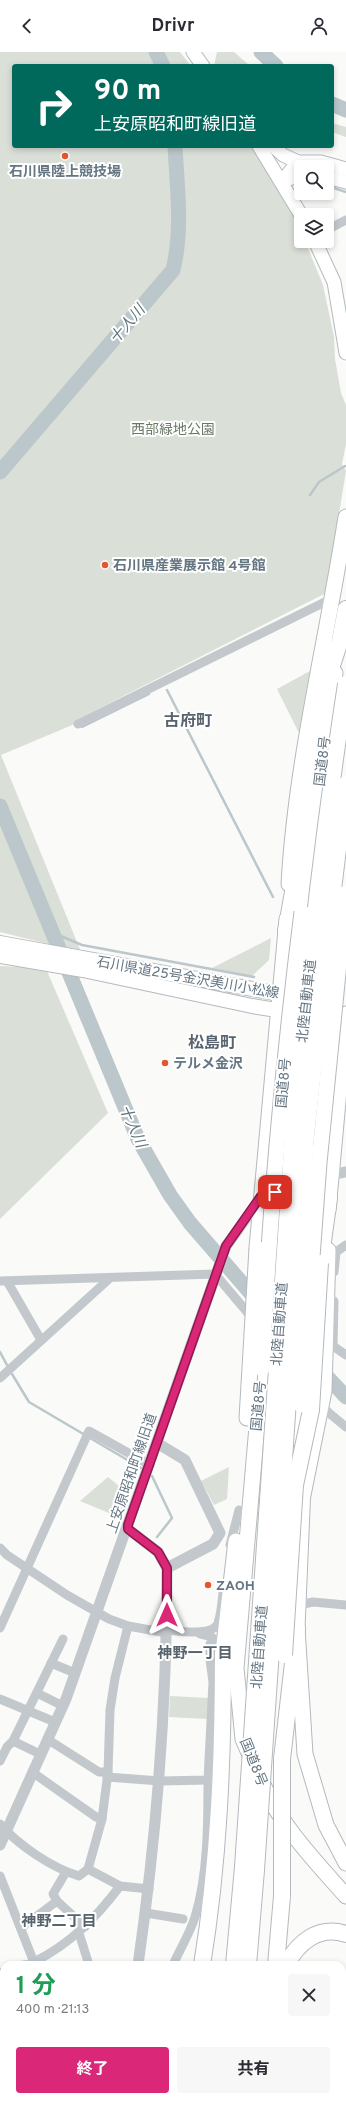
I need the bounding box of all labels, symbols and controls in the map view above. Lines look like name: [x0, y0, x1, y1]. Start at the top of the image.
icon: back: [16, 15, 38, 37]
text: Drivr: [152, 15, 194, 38]
icon: person: [308, 15, 330, 37]
text: 90 m: [94, 74, 161, 110]
icon: right: [28, 80, 80, 132]
text: 上安原昭和町線旧道: [94, 114, 256, 137]
marker: 石川県陸上競技場: [60, 151, 70, 161]
map controls: [294, 160, 334, 248]
button: search: [294, 160, 334, 200]
place label: 石川県陸上競技場: [9, 164, 121, 181]
button: layers: [294, 208, 334, 248]
water label: 十人川: [106, 300, 151, 348]
park label: 西部緑地公園: [131, 422, 215, 439]
place label: 石川県産業展示館 4号館: [113, 558, 266, 575]
marker: 石川県産業展示館 4号館: [100, 560, 110, 570]
district label: 古府町: [164, 712, 212, 732]
street label: 国道8号: [312, 735, 335, 787]
street label: 石川県道25号金沢美川小松線: [95, 954, 280, 1003]
street label: 北陸自動車道: [294, 958, 320, 1044]
district label: 松島町: [188, 1034, 236, 1054]
place label: テルメ金沢: [173, 1056, 243, 1073]
street label: 国道8号: [274, 1057, 295, 1109]
marker: テルメ金沢: [160, 1058, 170, 1068]
water label: 十人川: [114, 1102, 150, 1153]
pin: [258, 1175, 292, 1209]
icon: arrive: [264, 1181, 286, 1203]
street label: 北陸自動車道: [268, 1282, 292, 1367]
street label: 国道8号: [249, 1380, 270, 1432]
street label: 上安原昭和町線旧道: [104, 1411, 161, 1536]
place label: ZAOH: [216, 1578, 255, 1595]
marker: ZAOH: [203, 1580, 213, 1590]
position arrow: [146, 1594, 188, 1636]
street label: 北陸自動車道: [248, 1605, 272, 1690]
district label: 神野一丁目: [156, 1644, 233, 1664]
street label: 国道8号: [235, 1736, 270, 1789]
district label: 神野二丁目: [20, 1912, 97, 1932]
text: 1 分: [16, 1972, 56, 2002]
button: close: [288, 1974, 330, 2016]
text: 400 m · 21:13: [16, 2002, 89, 2018]
button: 終了: [16, 2047, 169, 2093]
button: 共有: [177, 2047, 330, 2093]

